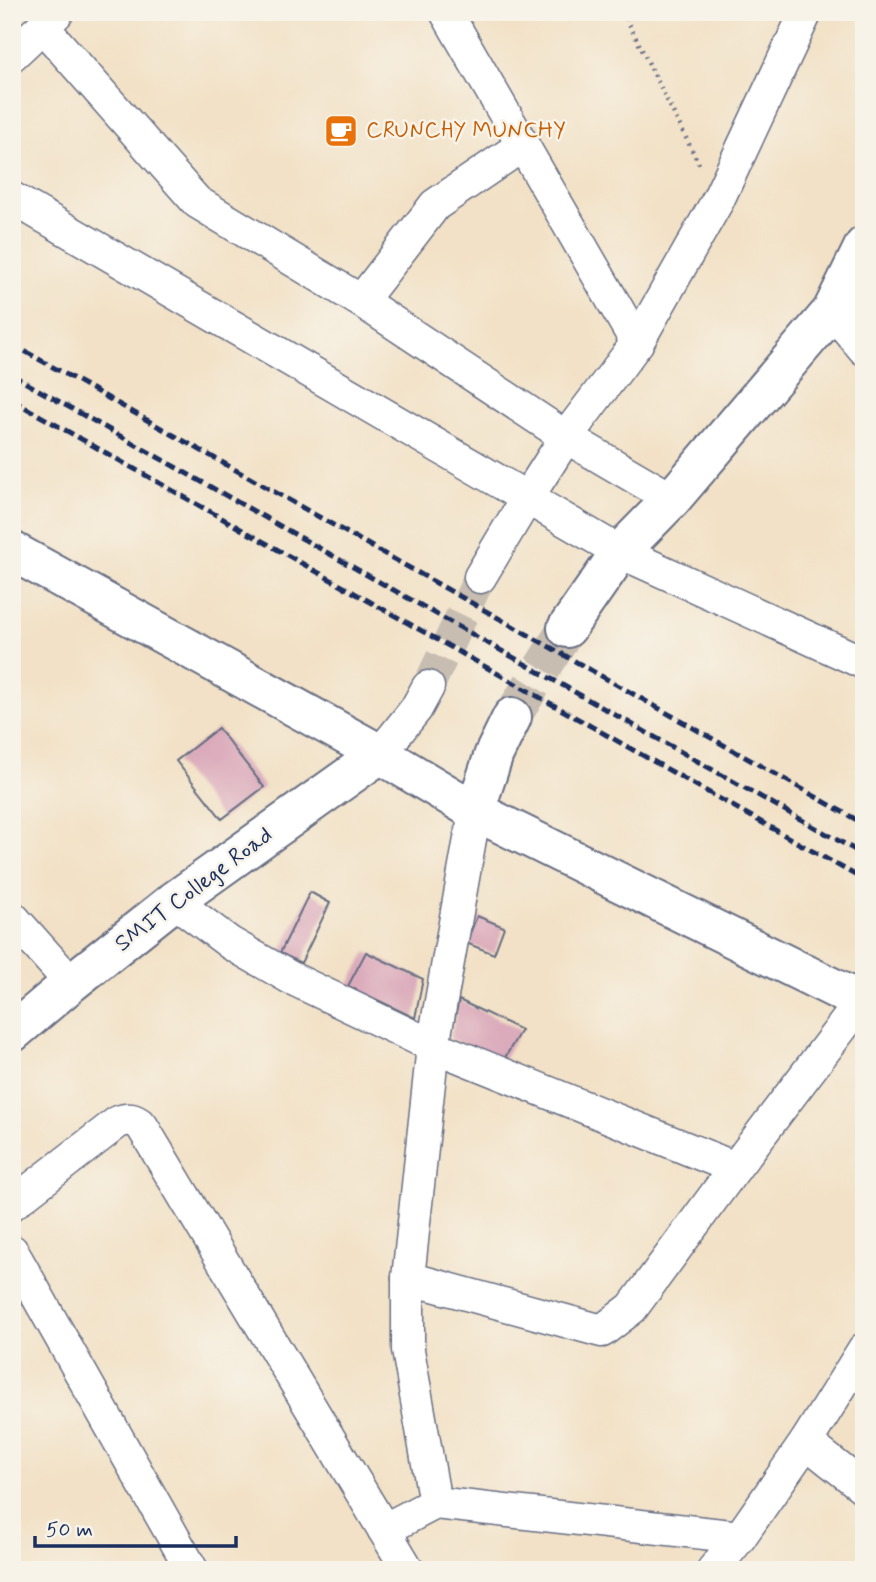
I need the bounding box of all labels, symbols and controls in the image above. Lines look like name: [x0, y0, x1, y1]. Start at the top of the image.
cafe icon: CRUNCHY MUNCHY: [322, 112, 360, 150]
place label: CRUNCHY MUNCHY: [366, 116, 566, 146]
street label: SMIT College Road: [109, 821, 279, 959]
scale bar: [35, 1505, 236, 1549]
text: 50 m: [46, 1516, 93, 1544]

